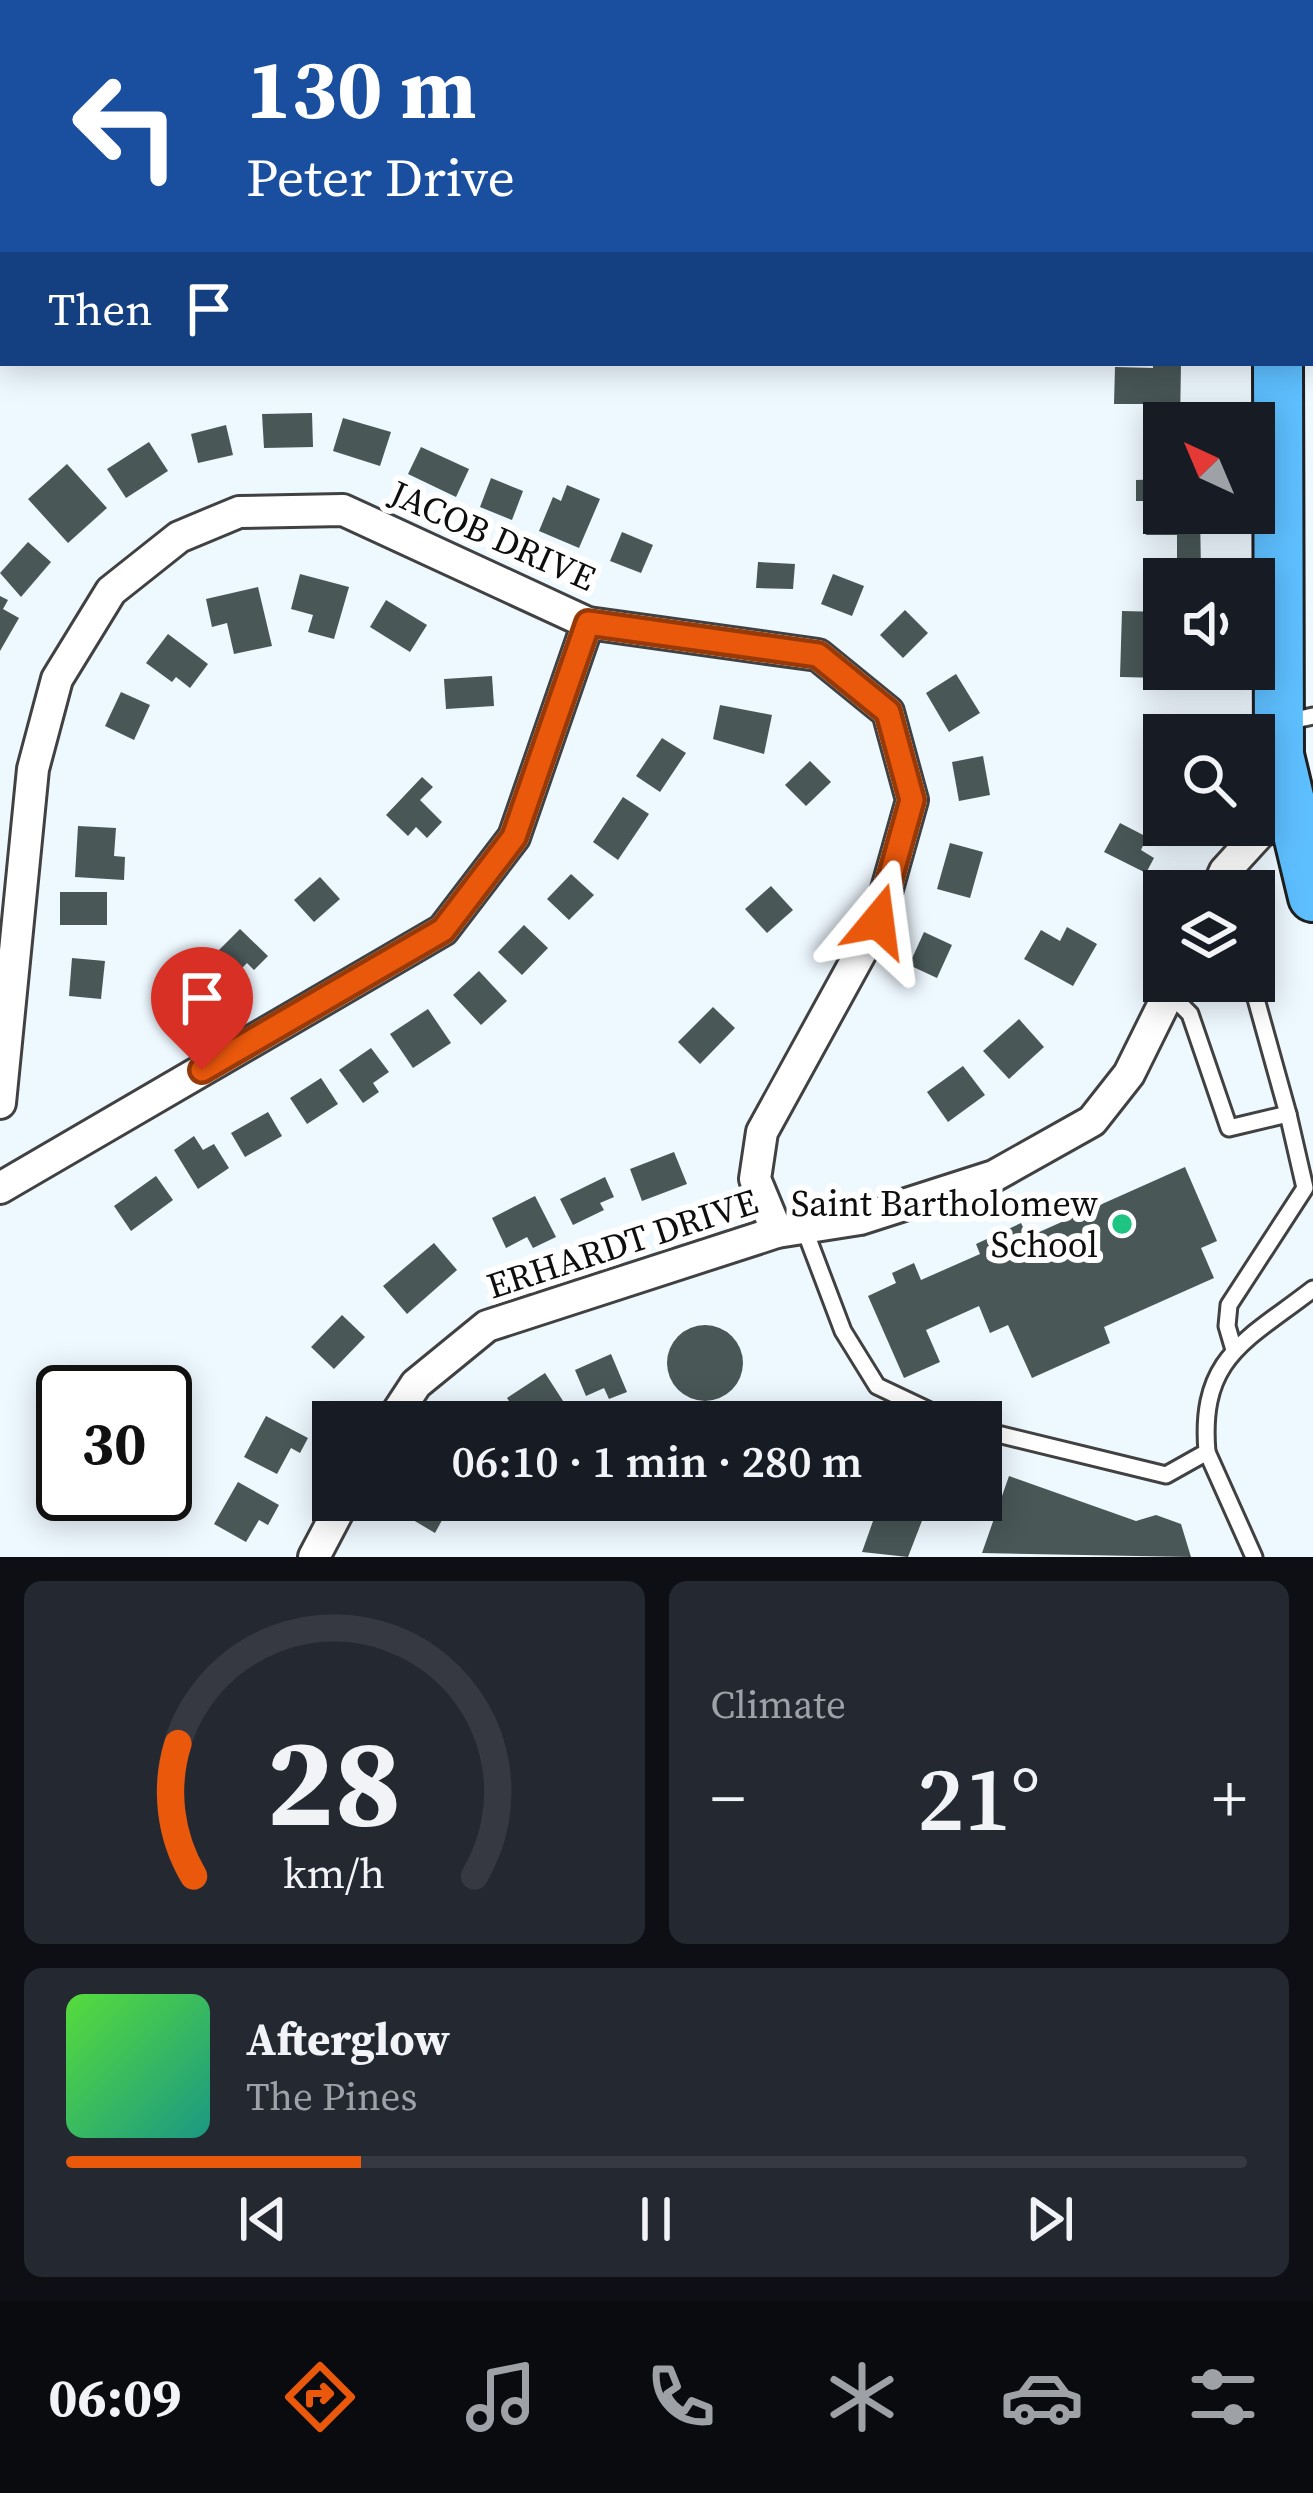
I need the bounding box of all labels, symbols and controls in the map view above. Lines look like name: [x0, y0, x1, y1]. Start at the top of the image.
text: 130 m: [246, 31, 477, 146]
icon: left: [48, 48, 204, 204]
text: Peter Drive: [246, 140, 515, 214]
icon: arrive: [176, 276, 242, 342]
text: Then: [48, 278, 152, 340]
north arrow: [1143, 402, 1275, 534]
map controls: [1143, 402, 1275, 1002]
street label: JACOB DRIVE: [381, 468, 603, 603]
button: sound: [1143, 558, 1275, 690]
button: search: [1143, 714, 1275, 846]
position arrow: [815, 858, 941, 984]
button: layers: [1143, 870, 1275, 1002]
pin: [151, 947, 253, 1070]
icon: arrive: [169, 965, 235, 1031]
street label: ERHARDT DRIVE: [480, 1177, 764, 1310]
place label: Saint Bartholomew School: [791, 1179, 1098, 1269]
marker: Saint Bartholomew School: [1109, 1211, 1135, 1237]
speed limit sign: 30: [36, 1365, 192, 1521]
text: 06:10 · 1 min · 280 m: [452, 1430, 862, 1492]
text: Climate: [711, 1678, 846, 1731]
text: 28: [267, 1696, 402, 1867]
text: 21°: [917, 1737, 1040, 1860]
text: −: [711, 1753, 745, 1843]
text: +: [1212, 1753, 1247, 1843]
text: km/h: [283, 1843, 385, 1901]
text: Afterglow: [246, 2008, 450, 2070]
text: The Pines: [246, 2070, 417, 2123]
icon: previous: [230, 2186, 296, 2252]
icon: pause: [623, 2186, 689, 2252]
icon: next: [1017, 2186, 1083, 2252]
icon: directions: [278, 2355, 362, 2439]
icon: music: [459, 2355, 543, 2439]
icon: phone: [639, 2355, 723, 2439]
icon: climate: [820, 2355, 904, 2439]
icon: car: [1000, 2355, 1084, 2439]
icon: filters: [1181, 2355, 1265, 2439]
text: 06:09: [48, 2360, 182, 2434]

